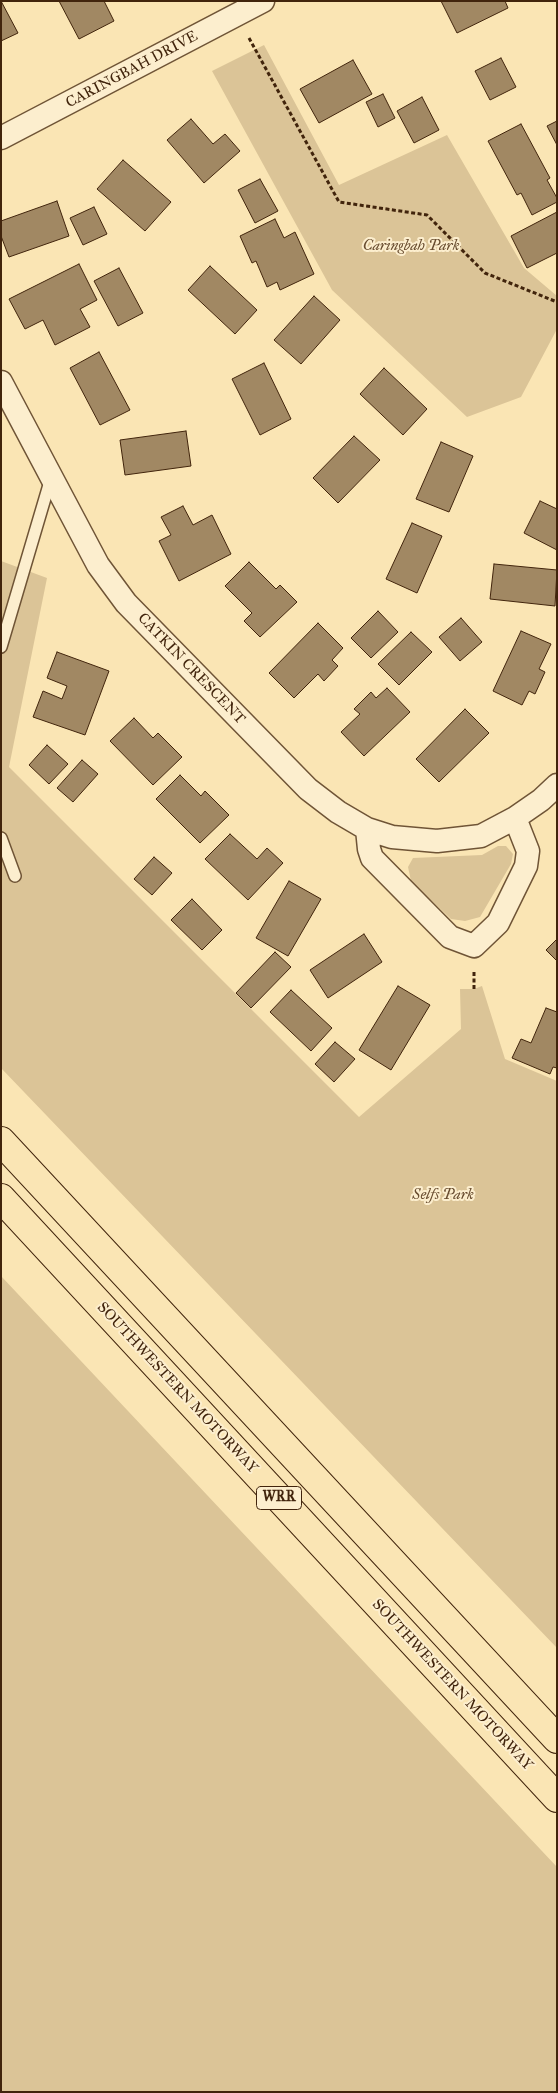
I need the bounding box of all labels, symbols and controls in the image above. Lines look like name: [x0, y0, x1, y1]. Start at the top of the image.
street label: CARINGBAH DRIVE: [63, 28, 201, 112]
park label: Caringbah Park: [363, 237, 459, 255]
street label: CATKIN CRESCENT: [133, 610, 249, 728]
park label: Selfs Park: [412, 1186, 474, 1204]
street label: SOUTHWESTERN MOTORWAY: [93, 1299, 261, 1477]
road number: WRR: [256, 1486, 302, 1510]
street label: SOUTHWESTERN MOTORWAY: [368, 1596, 536, 1774]

